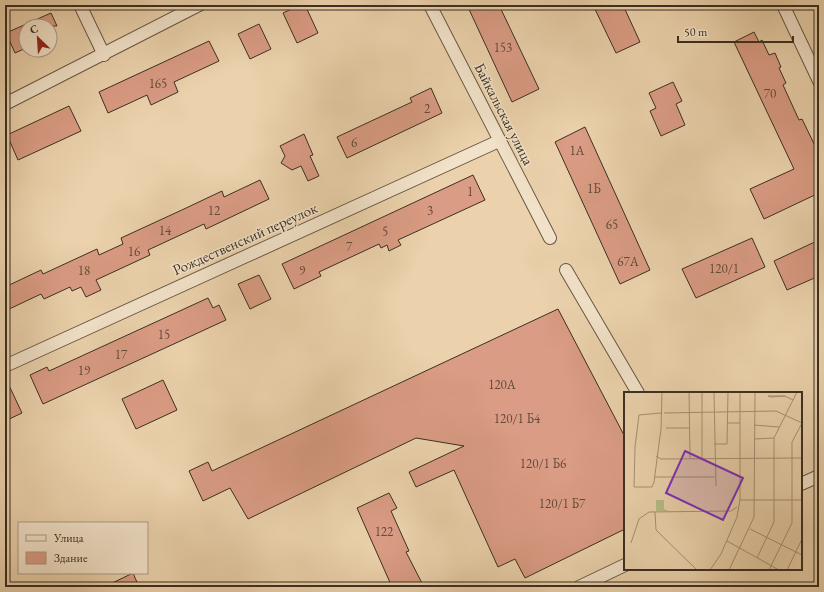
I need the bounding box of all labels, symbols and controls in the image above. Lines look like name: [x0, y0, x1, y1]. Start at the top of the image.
north arrow: [18, 18, 58, 58]
scale bar: [678, 18, 793, 44]
text: С: [27, 21, 40, 37]
text: 50 m: [684, 24, 708, 40]
house number: 153: [494, 39, 512, 56]
street label: Байкальская улица: [470, 59, 538, 168]
house number: 165: [149, 75, 167, 92]
house number: 70: [764, 85, 776, 102]
house number: 2: [424, 100, 431, 117]
house number: 6: [351, 134, 357, 151]
house number: 1А: [569, 142, 586, 159]
house number: 1Б: [587, 180, 601, 197]
house number: 1: [467, 183, 473, 200]
street label: Рождественский переулок: [169, 198, 320, 279]
house number: 12: [208, 202, 221, 219]
house number: 3: [427, 202, 433, 219]
house number: 65: [606, 216, 618, 233]
house number: 14: [159, 222, 172, 239]
house number: 5: [382, 223, 388, 240]
house number: 7: [346, 238, 353, 255]
house number: 16: [128, 243, 140, 260]
house number: 67А: [617, 253, 640, 270]
house number: 120/1: [709, 260, 739, 277]
house number: 18: [78, 262, 90, 279]
house number: 9: [299, 262, 306, 279]
house number: 15: [158, 326, 170, 343]
house number: 17: [115, 346, 128, 363]
house number: 19: [78, 362, 91, 379]
house number: 120А: [488, 376, 517, 393]
inset map: [624, 392, 802, 570]
house number: 120/1 Б4: [494, 410, 541, 427]
house number: 120/1 Б6: [520, 455, 566, 472]
house number: 120/1 Б7: [539, 495, 586, 512]
legend: [18, 522, 148, 574]
house number: 122: [375, 523, 394, 540]
text: Улица: [53, 530, 84, 546]
text: Здание: [54, 550, 88, 566]

